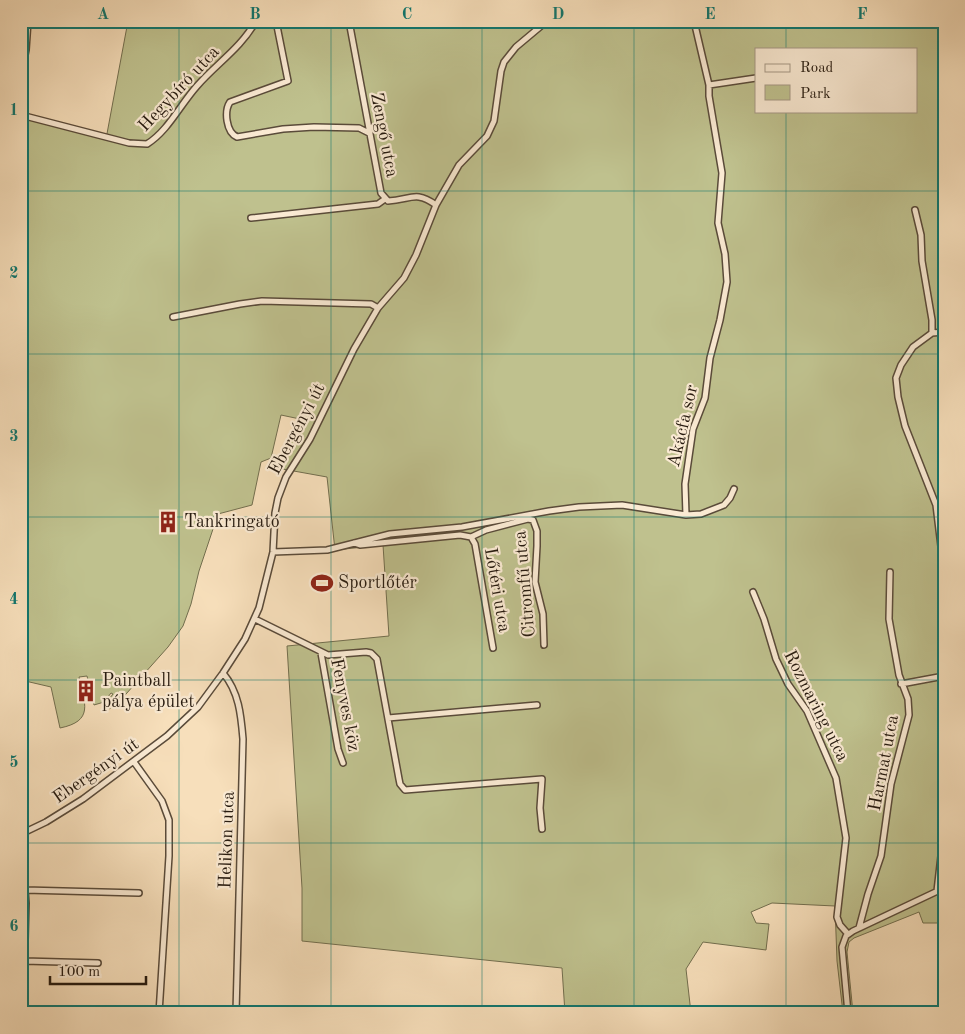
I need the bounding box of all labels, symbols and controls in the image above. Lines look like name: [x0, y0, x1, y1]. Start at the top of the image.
text: A: [97, 7, 109, 23]
text: B: [249, 7, 261, 23]
text: C: [402, 7, 412, 23]
text: D: [552, 7, 564, 23]
text: E: [704, 7, 716, 23]
text: F: [857, 7, 868, 23]
street label: Hegybíró utca: [135, 43, 223, 135]
legend: [755, 48, 918, 112]
text: Road: [800, 61, 834, 76]
text: Park: [800, 87, 831, 102]
street label: Zengő utca: [367, 91, 401, 179]
text: 1: [9, 103, 19, 119]
text: 2: [9, 266, 19, 282]
street label: Ebergényi út: [265, 380, 329, 478]
street label: Akácfa sor: [665, 383, 701, 469]
text: 3: [9, 429, 19, 445]
building icon: Tankringató: [155, 509, 181, 535]
place label: Tankringató: [184, 513, 280, 531]
street label: Citromfű utca: [511, 530, 539, 638]
street label: Lőtéri utca: [481, 546, 513, 634]
sports icon: Sportlőtér: [309, 570, 335, 596]
place label: Sportlőtér: [338, 574, 417, 592]
text: 4: [9, 592, 19, 608]
street label: Rozmaring utca: [780, 647, 852, 765]
street label: Fenyves köz: [327, 657, 363, 753]
place label: Paintball pálya épület: [102, 672, 195, 711]
building icon: Paintball pálya épület: [73, 678, 99, 704]
street label: Harmat utca: [866, 713, 902, 813]
street label: Ebergényi út: [50, 735, 142, 807]
text: 5: [9, 755, 19, 771]
street label: Helikon utca: [216, 791, 238, 889]
text: 6: [9, 919, 19, 935]
scale bar: [50, 954, 146, 986]
text: 100 m: [58, 965, 100, 980]

